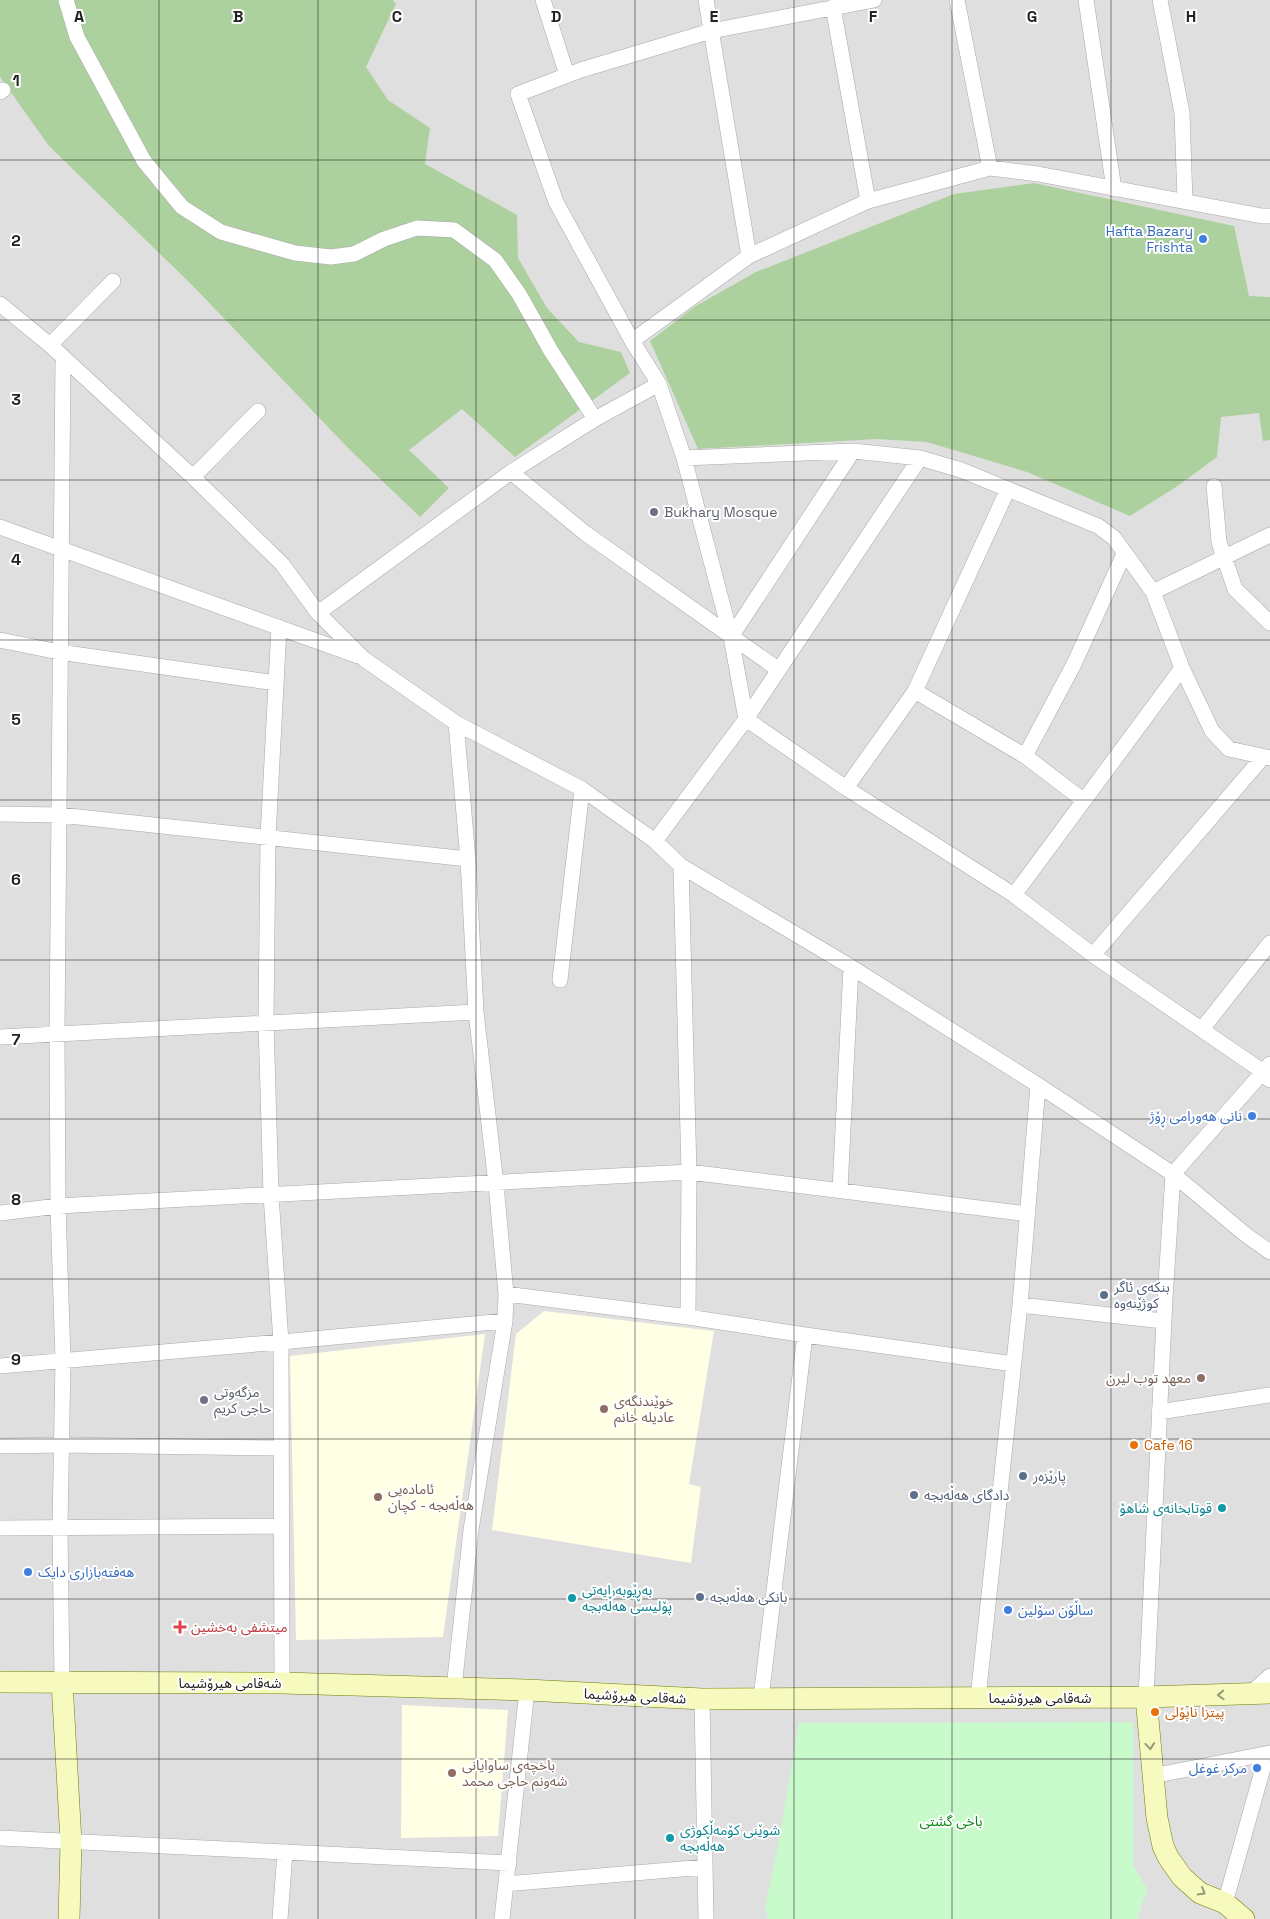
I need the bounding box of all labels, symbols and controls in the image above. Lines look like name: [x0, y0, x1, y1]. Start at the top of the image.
text: A: [74, 6, 84, 27]
text: B: [233, 6, 243, 27]
text: C: [392, 6, 402, 27]
text: D: [551, 6, 561, 27]
text: E: [710, 6, 719, 27]
text: F: [869, 6, 878, 27]
text: G: [1027, 6, 1037, 27]
text: H: [1186, 6, 1196, 27]
text: 1: [12, 70, 20, 91]
place label: Hafta Bazary Frishta: [1106, 222, 1193, 256]
text: 2: [11, 230, 21, 251]
marker: Hafta Bazary Frishta: [1197, 233, 1209, 245]
text: 3: [11, 389, 21, 410]
place label: Bukhary Mosque: [664, 503, 777, 521]
marker: Bukhary Mosque: [648, 506, 660, 518]
text: 4: [11, 549, 21, 570]
text: 5: [11, 709, 21, 730]
text: 6: [11, 869, 21, 890]
text: 7: [12, 1029, 21, 1050]
place label: نانی هەورامی ڕۆژ: [1148, 1107, 1242, 1128]
marker: نانی هەورامی ڕۆژ: [1246, 1110, 1258, 1122]
text: 8: [11, 1189, 21, 1210]
place label: بنکەی ئاگر کوژێنەوە: [1113, 1278, 1170, 1312]
marker: بنکەی ئاگر کوژێنەوە: [1098, 1289, 1110, 1301]
text: 9: [11, 1349, 21, 1370]
place label: معهد توب ليرن: [1106, 1369, 1191, 1387]
marker: معهد توب ليرن: [1195, 1372, 1207, 1384]
place label: مزگە‌وتی حاجی كریم: [214, 1383, 271, 1419]
place label: خوێندنگەی عادیلە خانم: [614, 1392, 675, 1428]
marker: مزگە‌وتی حاجی كریم: [198, 1394, 210, 1406]
marker: خوێندنگەی عادیلە خانم: [598, 1403, 610, 1415]
place label: Cafe 16: [1144, 1436, 1193, 1454]
marker: Cafe 16: [1128, 1439, 1140, 1451]
place label: پارێزەر: [1032, 1467, 1066, 1486]
marker: پارێزەر: [1017, 1470, 1029, 1482]
place label: ئامادەیی هەڵەبجە - کچان: [388, 1480, 474, 1515]
place label: دادگای هەڵەبجە: [924, 1485, 1010, 1504]
marker: دادگای هەڵەبجە: [908, 1489, 920, 1501]
marker: ئامادەیی هەڵەبجە - کچان: [372, 1491, 384, 1503]
place label: قوتابخانەی شاهۆ: [1120, 1499, 1212, 1517]
marker: قوتابخانەی شاهۆ: [1216, 1502, 1228, 1514]
place label: هەفتەبازاری دایک: [38, 1563, 134, 1581]
marker: هەفتەبازاری دایک: [22, 1566, 34, 1578]
place label: بەڕێوبەرایەتی پۆلیسی هەڵەبجە: [582, 1581, 672, 1616]
place label: بانکی هەڵەبجە: [710, 1587, 788, 1606]
marker: بانکی هەڵەبجە: [694, 1591, 706, 1603]
marker: بەڕێوبەرایەتی پۆلیسی هەڵەبجە: [566, 1592, 578, 1604]
place label: ساڵۆن سۆلین: [1018, 1600, 1093, 1619]
marker: ساڵۆن سۆلین: [1002, 1604, 1014, 1616]
place label: میتشفی بەخشین: [191, 1618, 288, 1636]
marker: میتشفی بەخشین: [173, 1620, 187, 1634]
street label: شەقامی هیرۆشیما: [179, 1674, 281, 1692]
street label: شەقامی هیرۆشیما: [583, 1684, 687, 1708]
street label: شەقامی هیرۆشیما: [989, 1689, 1091, 1707]
one-way arrow: [1217, 1690, 1225, 1700]
place label: پیتزا ناپۆلی: [1165, 1703, 1224, 1722]
marker: پیتزا ناپۆلی: [1149, 1706, 1161, 1718]
one-way arrow: [1144, 1742, 1155, 1750]
place label: باخچە‌ی ساوایانی شە‌ونم حاجی محمد: [462, 1756, 568, 1792]
place label: مركز غوغل: [1189, 1759, 1247, 1777]
marker: مركز غوغل: [1251, 1762, 1263, 1774]
marker: باخچە‌ی ساوایانی شە‌ونم حاجی محمد: [446, 1767, 458, 1779]
park label: باخی گشتی: [919, 1812, 983, 1830]
place label: شوێنی کۆمەڵکوژی هەڵەبجە: [680, 1820, 780, 1855]
marker: شوێنی کۆمەڵکوژی هەڵەبجە: [664, 1832, 676, 1844]
one-way arrow: [1196, 1886, 1205, 1896]

